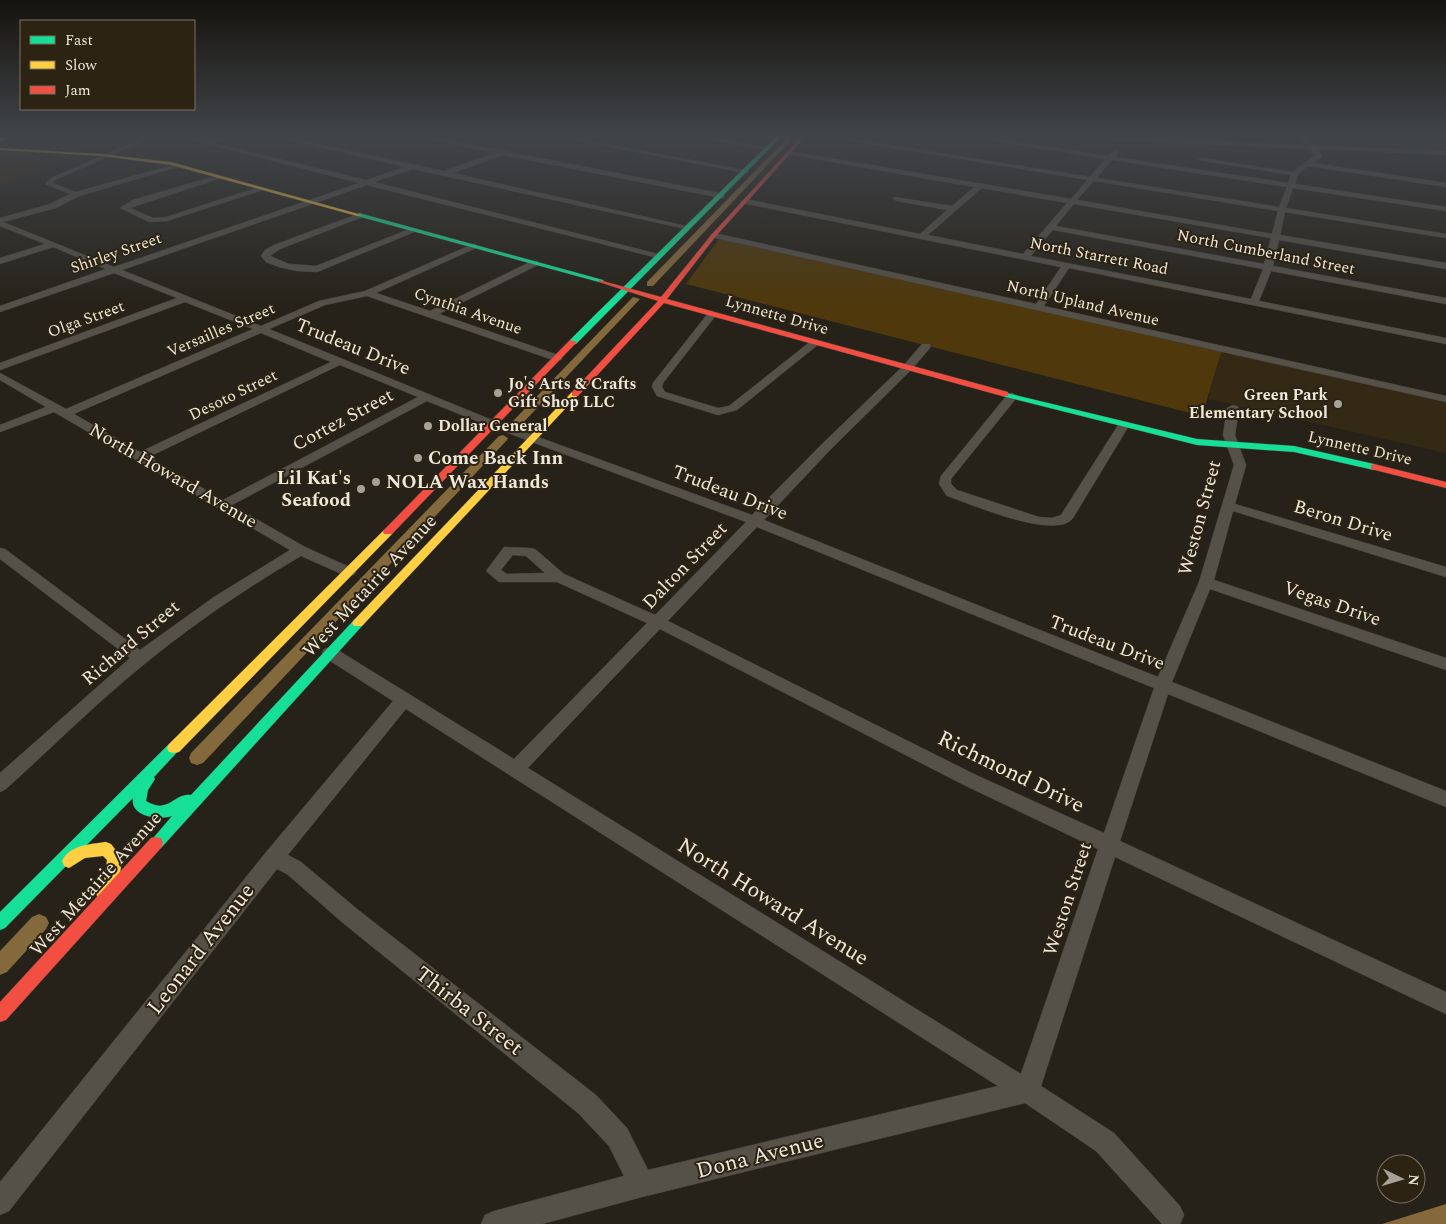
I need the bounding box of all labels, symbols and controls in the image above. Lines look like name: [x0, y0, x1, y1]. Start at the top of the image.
legend: [20, 20, 195, 110]
text: Fast: [65, 29, 93, 52]
text: Slow: [65, 54, 97, 77]
text: Jam: [65, 79, 91, 102]
street label: North Cumberland Street: [1175, 223, 1357, 281]
street label: Shirley Street: [67, 226, 165, 280]
street label: North Starrett Road: [1028, 231, 1170, 281]
street label: North Upland Avenue: [1004, 274, 1162, 332]
street label: Cynthia Avenue: [411, 281, 525, 341]
street label: Lynnette Drive: [723, 289, 831, 341]
street label: Olga Street: [44, 294, 128, 344]
street label: Versailles Street: [163, 296, 279, 364]
street label: Trudeau Drive: [291, 311, 415, 383]
street label: Desoto Street: [185, 363, 282, 427]
place label: Jo's Arts & Crafts Gift Shop LLC: [508, 372, 637, 414]
street label: Cortez Street: [287, 381, 399, 459]
place label: Green Park Elementary School: [1189, 383, 1328, 425]
marker: Jo's Arts & Crafts Gift Shop LLC: [492, 387, 504, 399]
marker: Green Park Elementary School: [1332, 398, 1344, 410]
place label: Dollar General: [438, 414, 548, 438]
street label: North Howard Avenue: [83, 416, 263, 536]
marker: Dollar General: [422, 420, 434, 432]
street label: Lynnette Drive: [1306, 424, 1414, 472]
place label: Come Back Inn: [428, 444, 564, 473]
marker: Come Back Inn: [412, 452, 424, 464]
street label: Weston Street: [1171, 457, 1229, 579]
street label: Trudeau Drive: [668, 458, 792, 528]
place label: Lil Kat's Seafood: [277, 464, 351, 515]
place label: NOLA Wax Hands: [386, 468, 549, 497]
marker: NOLA Wax Hands: [370, 476, 382, 488]
marker: Lil Kat's Seafood: [355, 483, 367, 495]
street label: Beron Drive: [1290, 492, 1396, 550]
street label: West Metairie Avenue: [296, 508, 444, 664]
street label: Dalton Street: [636, 515, 735, 616]
street label: Vegas Drive: [1279, 574, 1385, 634]
street label: Richard Street: [75, 593, 187, 693]
street label: Trudeau Drive: [1045, 608, 1169, 678]
street label: Richmond Drive: [932, 722, 1090, 822]
street label: West Metairie Avenue: [23, 805, 169, 963]
street label: North Howard Avenue: [671, 830, 875, 974]
street label: Weston Street: [1036, 838, 1100, 960]
street label: Leonard Avenue: [139, 876, 263, 1022]
street label: Thirba Street: [408, 958, 530, 1064]
street label: Dona Avenue: [693, 1124, 827, 1188]
north arrow: [1376, 1154, 1426, 1204]
text: N: [1402, 1173, 1424, 1187]

